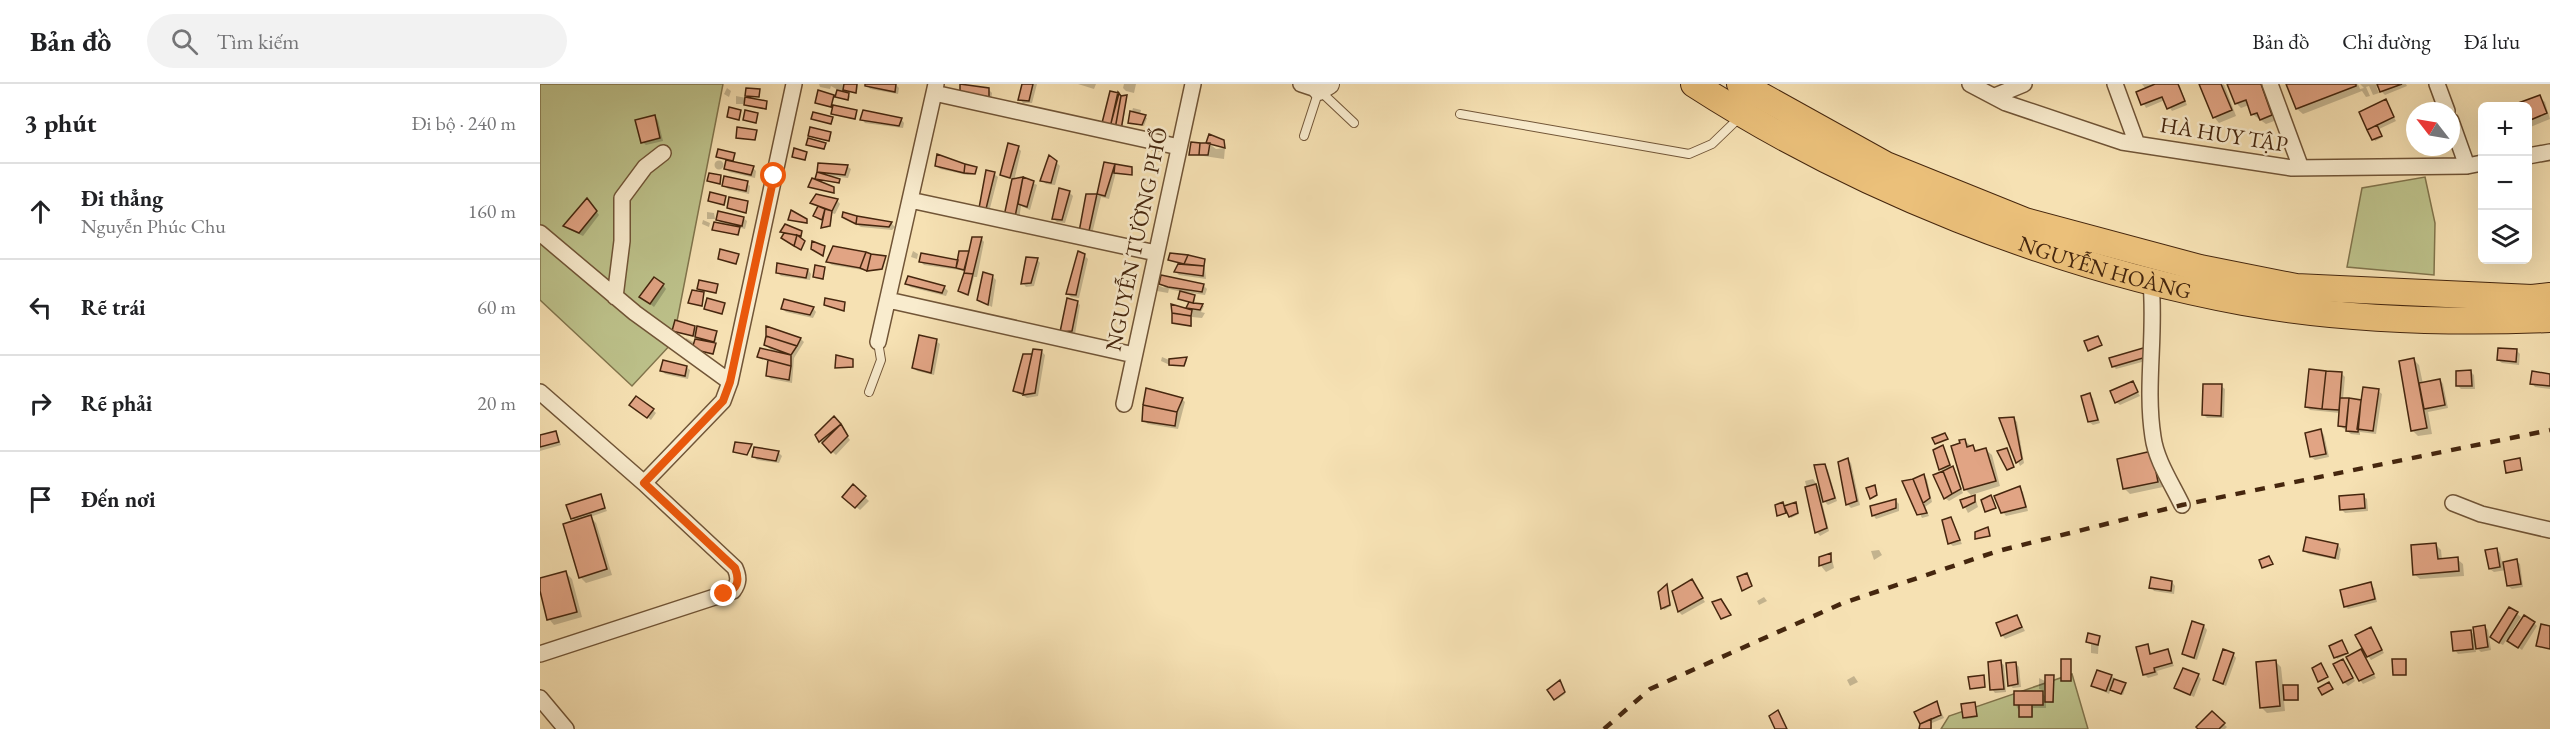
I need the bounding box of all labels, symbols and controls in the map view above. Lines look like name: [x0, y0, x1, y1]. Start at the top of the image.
search box: [147, 14, 567, 68]
text: Bản đồ: [30, 23, 111, 59]
icon: search: [168, 25, 201, 58]
text: Tìm kiếm: [216, 27, 299, 56]
text: Bản đồ: [2252, 28, 2309, 55]
text: Chỉ đường: [2342, 28, 2431, 55]
text: Đã lưu: [2464, 28, 2520, 55]
north arrow: [2406, 102, 2460, 156]
map controls: [2478, 102, 2532, 264]
button: +: [2478, 102, 2532, 156]
text: 3 phút: [24, 106, 96, 140]
text: Đi bộ · 240 m: [411, 110, 516, 136]
street label: HÀ HUY TẬP: [2158, 110, 2290, 159]
street label: NGUYỄN TƯỜNG PHỔ: [1099, 124, 1174, 354]
button: −: [2478, 156, 2532, 210]
route start: [760, 162, 786, 188]
text: Đi thẳng: [81, 184, 163, 213]
icon: ahead: [24, 195, 57, 228]
text: 160 m: [468, 198, 516, 224]
button: layers: [2478, 210, 2532, 264]
text: Nguyễn Phúc Chu: [81, 213, 226, 239]
street label: NGUYỄN HOÀNG: [2015, 229, 2194, 306]
icon: left: [24, 291, 57, 324]
text: Rẽ trái: [81, 293, 146, 322]
text: 60 m: [477, 294, 516, 320]
icon: right: [24, 387, 57, 420]
text: Rẽ phải: [81, 389, 152, 418]
text: 20 m: [477, 390, 516, 416]
icon: arrive: [24, 483, 57, 516]
text: Đến nơi: [81, 485, 156, 514]
route end: [710, 580, 736, 606]

